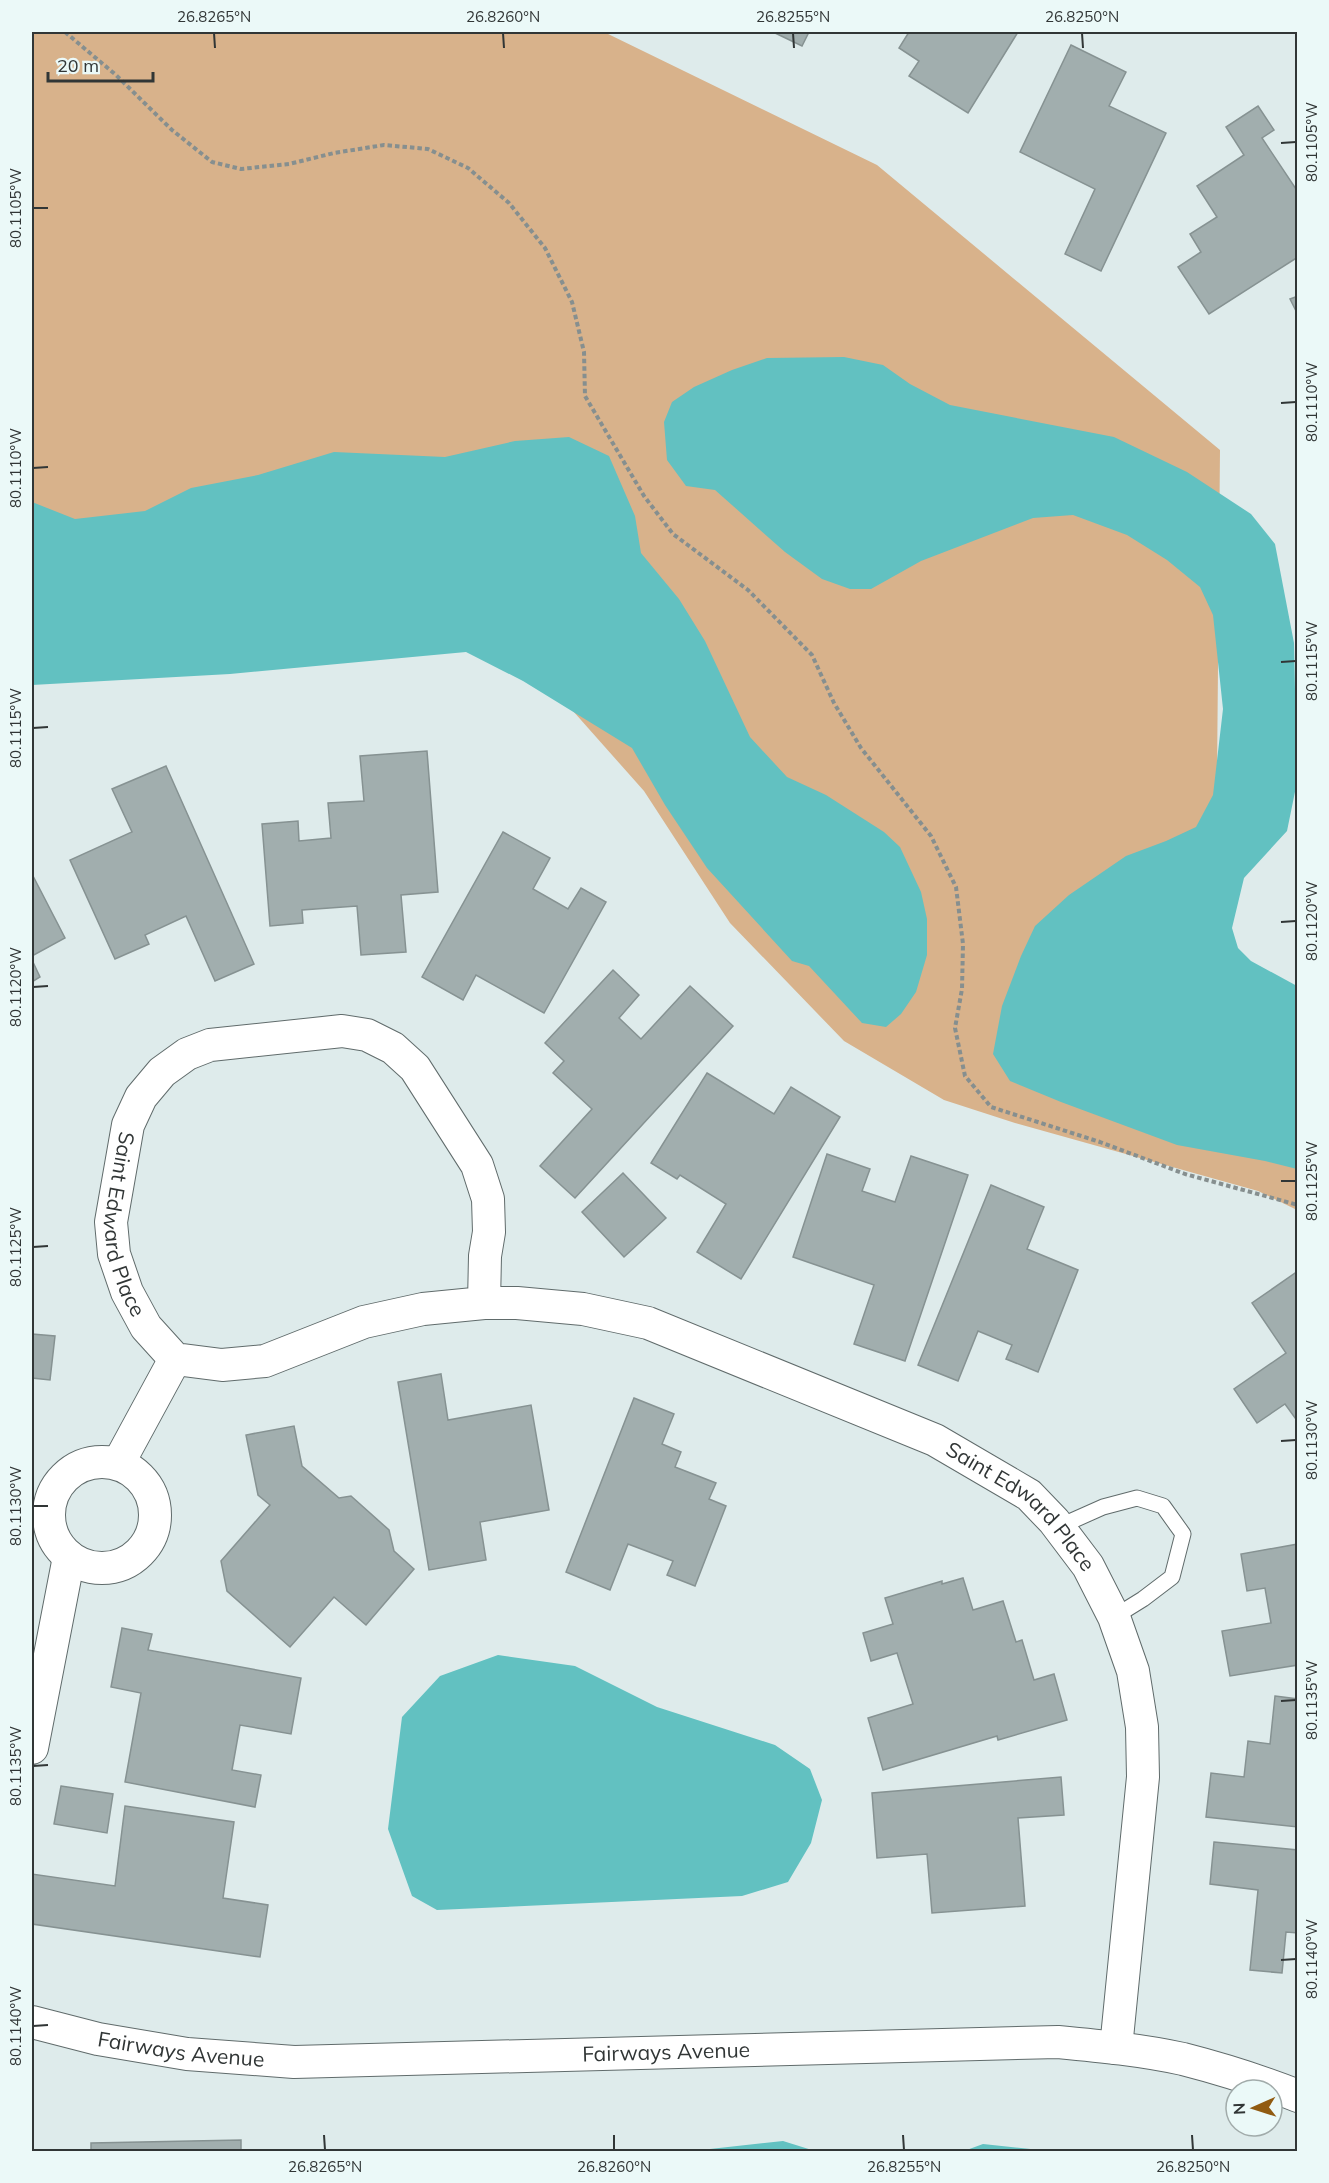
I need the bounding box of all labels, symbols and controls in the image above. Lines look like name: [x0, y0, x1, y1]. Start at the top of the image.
text: 26.8265°N: [177, 7, 251, 26]
text: 26.8260°N: [466, 7, 540, 26]
text: 26.8255°N: [756, 7, 830, 26]
text: 26.8250°N: [1045, 7, 1119, 26]
scale bar: [48, 45, 153, 83]
text: 20 m: [57, 54, 99, 77]
text: 80.1105°W: [1302, 102, 1321, 182]
text: 80.1105°W: [6, 168, 25, 248]
text: 80.1110°W: [1302, 362, 1321, 442]
text: 80.1110°W: [6, 428, 25, 508]
text: 80.1115°W: [1302, 621, 1321, 701]
text: 80.1115°W: [6, 688, 25, 768]
text: 80.1120°W: [1302, 881, 1321, 961]
text: 80.1120°W: [6, 947, 25, 1027]
street label: Saint Edward Place: [98, 1130, 152, 1321]
text: 80.1125°W: [1302, 1141, 1321, 1221]
text: 80.1125°W: [6, 1207, 25, 1287]
text: 80.1130°W: [1302, 1400, 1321, 1480]
street label: Saint Edward Place: [942, 1435, 1101, 1576]
text: 80.1130°W: [6, 1466, 25, 1546]
text: 80.1135°W: [1302, 1660, 1321, 1740]
text: 80.1135°W: [6, 1726, 25, 1806]
text: 80.1140°W: [1302, 1919, 1321, 1999]
text: 80.1140°W: [6, 1986, 25, 2066]
street label: Fairways Avenue: [96, 2025, 265, 2072]
street label: Fairways Avenue: [582, 2036, 750, 2066]
north arrow: [1224, 2078, 1284, 2138]
text: N: [1229, 2102, 1249, 2115]
text: 26.8265°N: [288, 2157, 362, 2176]
text: 26.8260°N: [577, 2157, 651, 2176]
text: 26.8255°N: [867, 2157, 941, 2176]
text: 26.8250°N: [1156, 2157, 1230, 2176]

